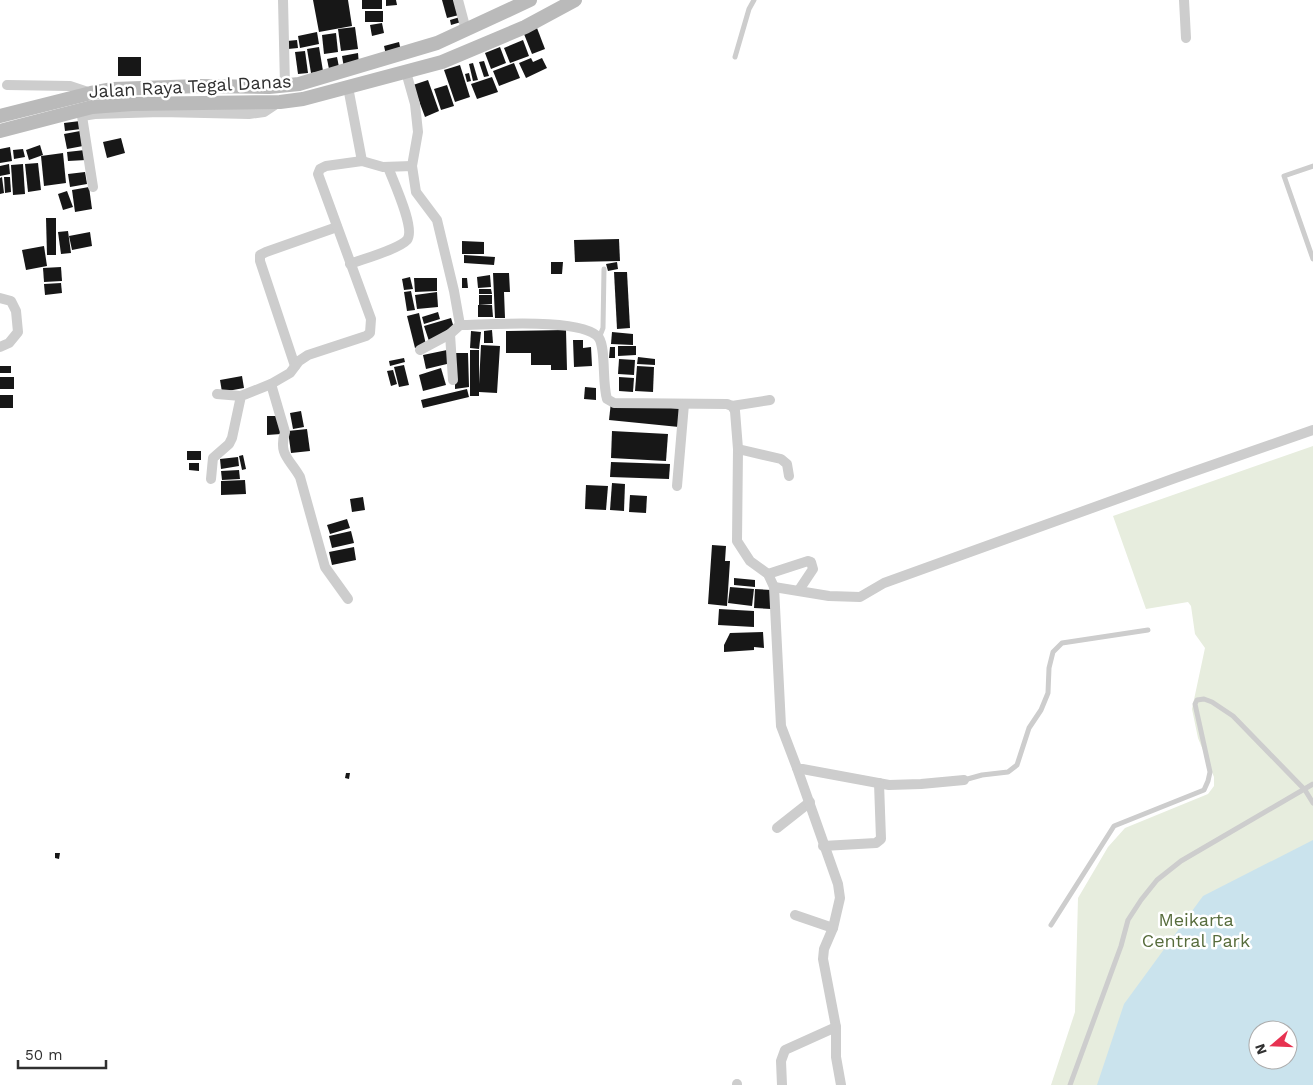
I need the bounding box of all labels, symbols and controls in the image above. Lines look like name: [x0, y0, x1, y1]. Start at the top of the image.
street label: Jalan Raya Tegal Danas: [88, 70, 292, 102]
park label: Meikarta Central Park: [1142, 909, 1250, 951]
north arrow: [1248, 1020, 1298, 1070]
scale bar: [18, 1038, 105, 1070]
text: N: [1251, 1042, 1270, 1057]
text: 50 m: [25, 1046, 62, 1064]

